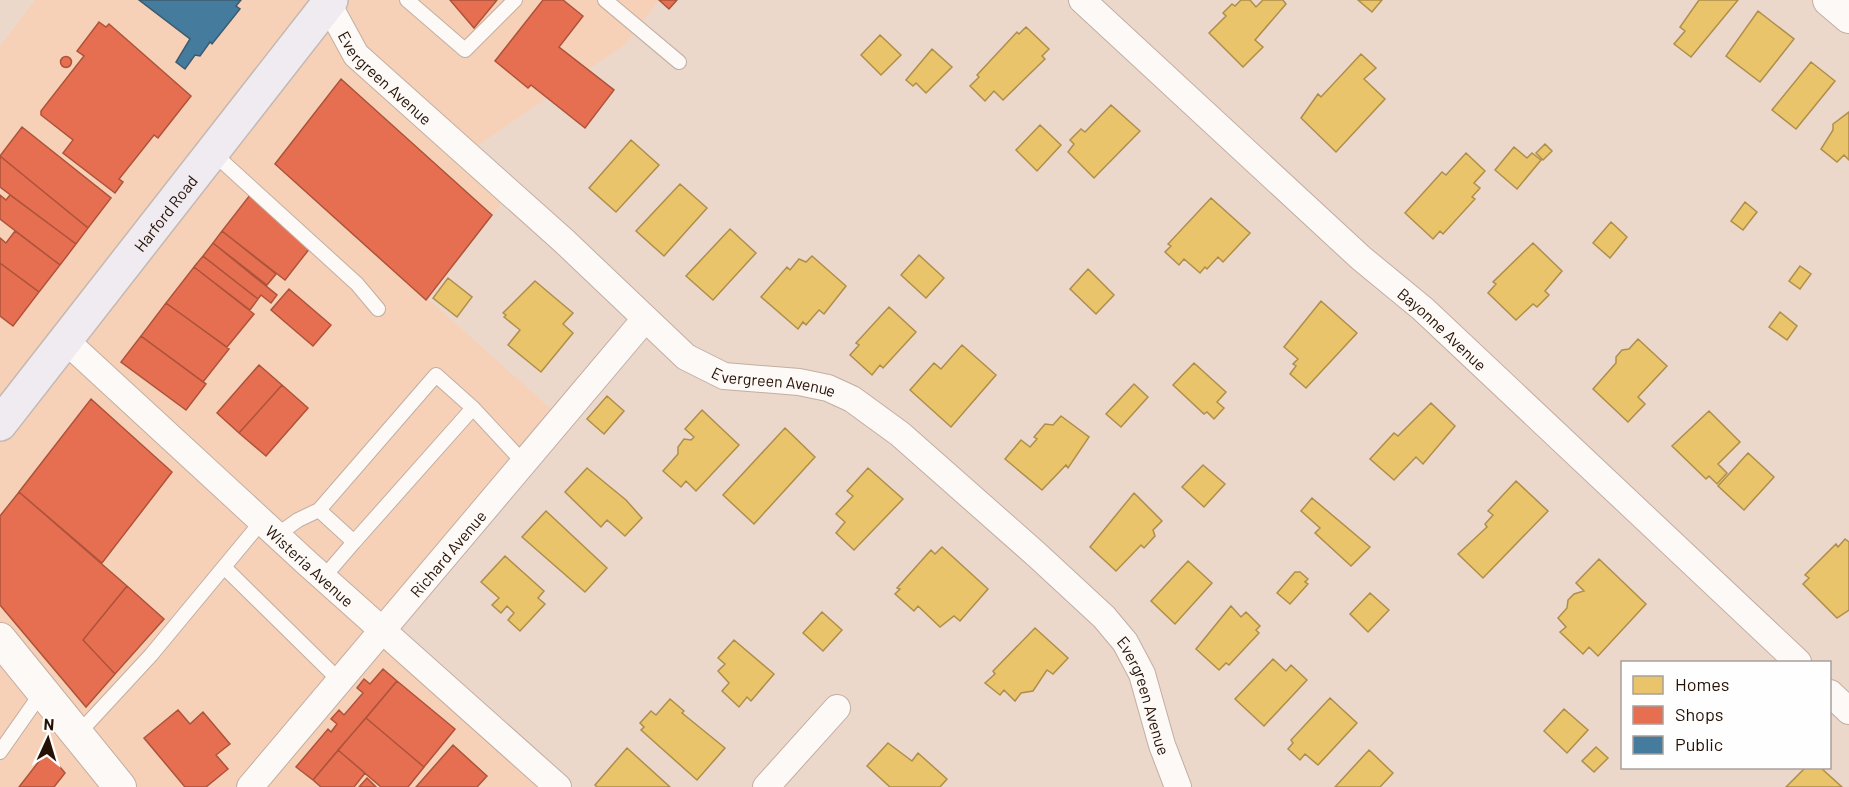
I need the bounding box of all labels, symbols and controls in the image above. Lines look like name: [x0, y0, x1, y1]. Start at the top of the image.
street label: Evergreen Avenue: [335, 27, 436, 128]
street label: Harford Road: [129, 171, 201, 255]
street label: Bayonne Avenue: [1394, 283, 1491, 374]
street label: Evergreen Avenue: [709, 362, 839, 400]
street label: Richard Avenue: [405, 506, 489, 600]
street label: Wisteria Avenue: [262, 521, 358, 610]
street label: Evergreen Avenue: [1114, 632, 1174, 757]
legend: [1621, 661, 1831, 769]
text: Homes: [1675, 673, 1729, 695]
text: Shops: [1675, 703, 1724, 725]
north arrow: [18, 709, 78, 769]
text: N: [43, 714, 55, 733]
text: Public: [1675, 733, 1723, 755]

